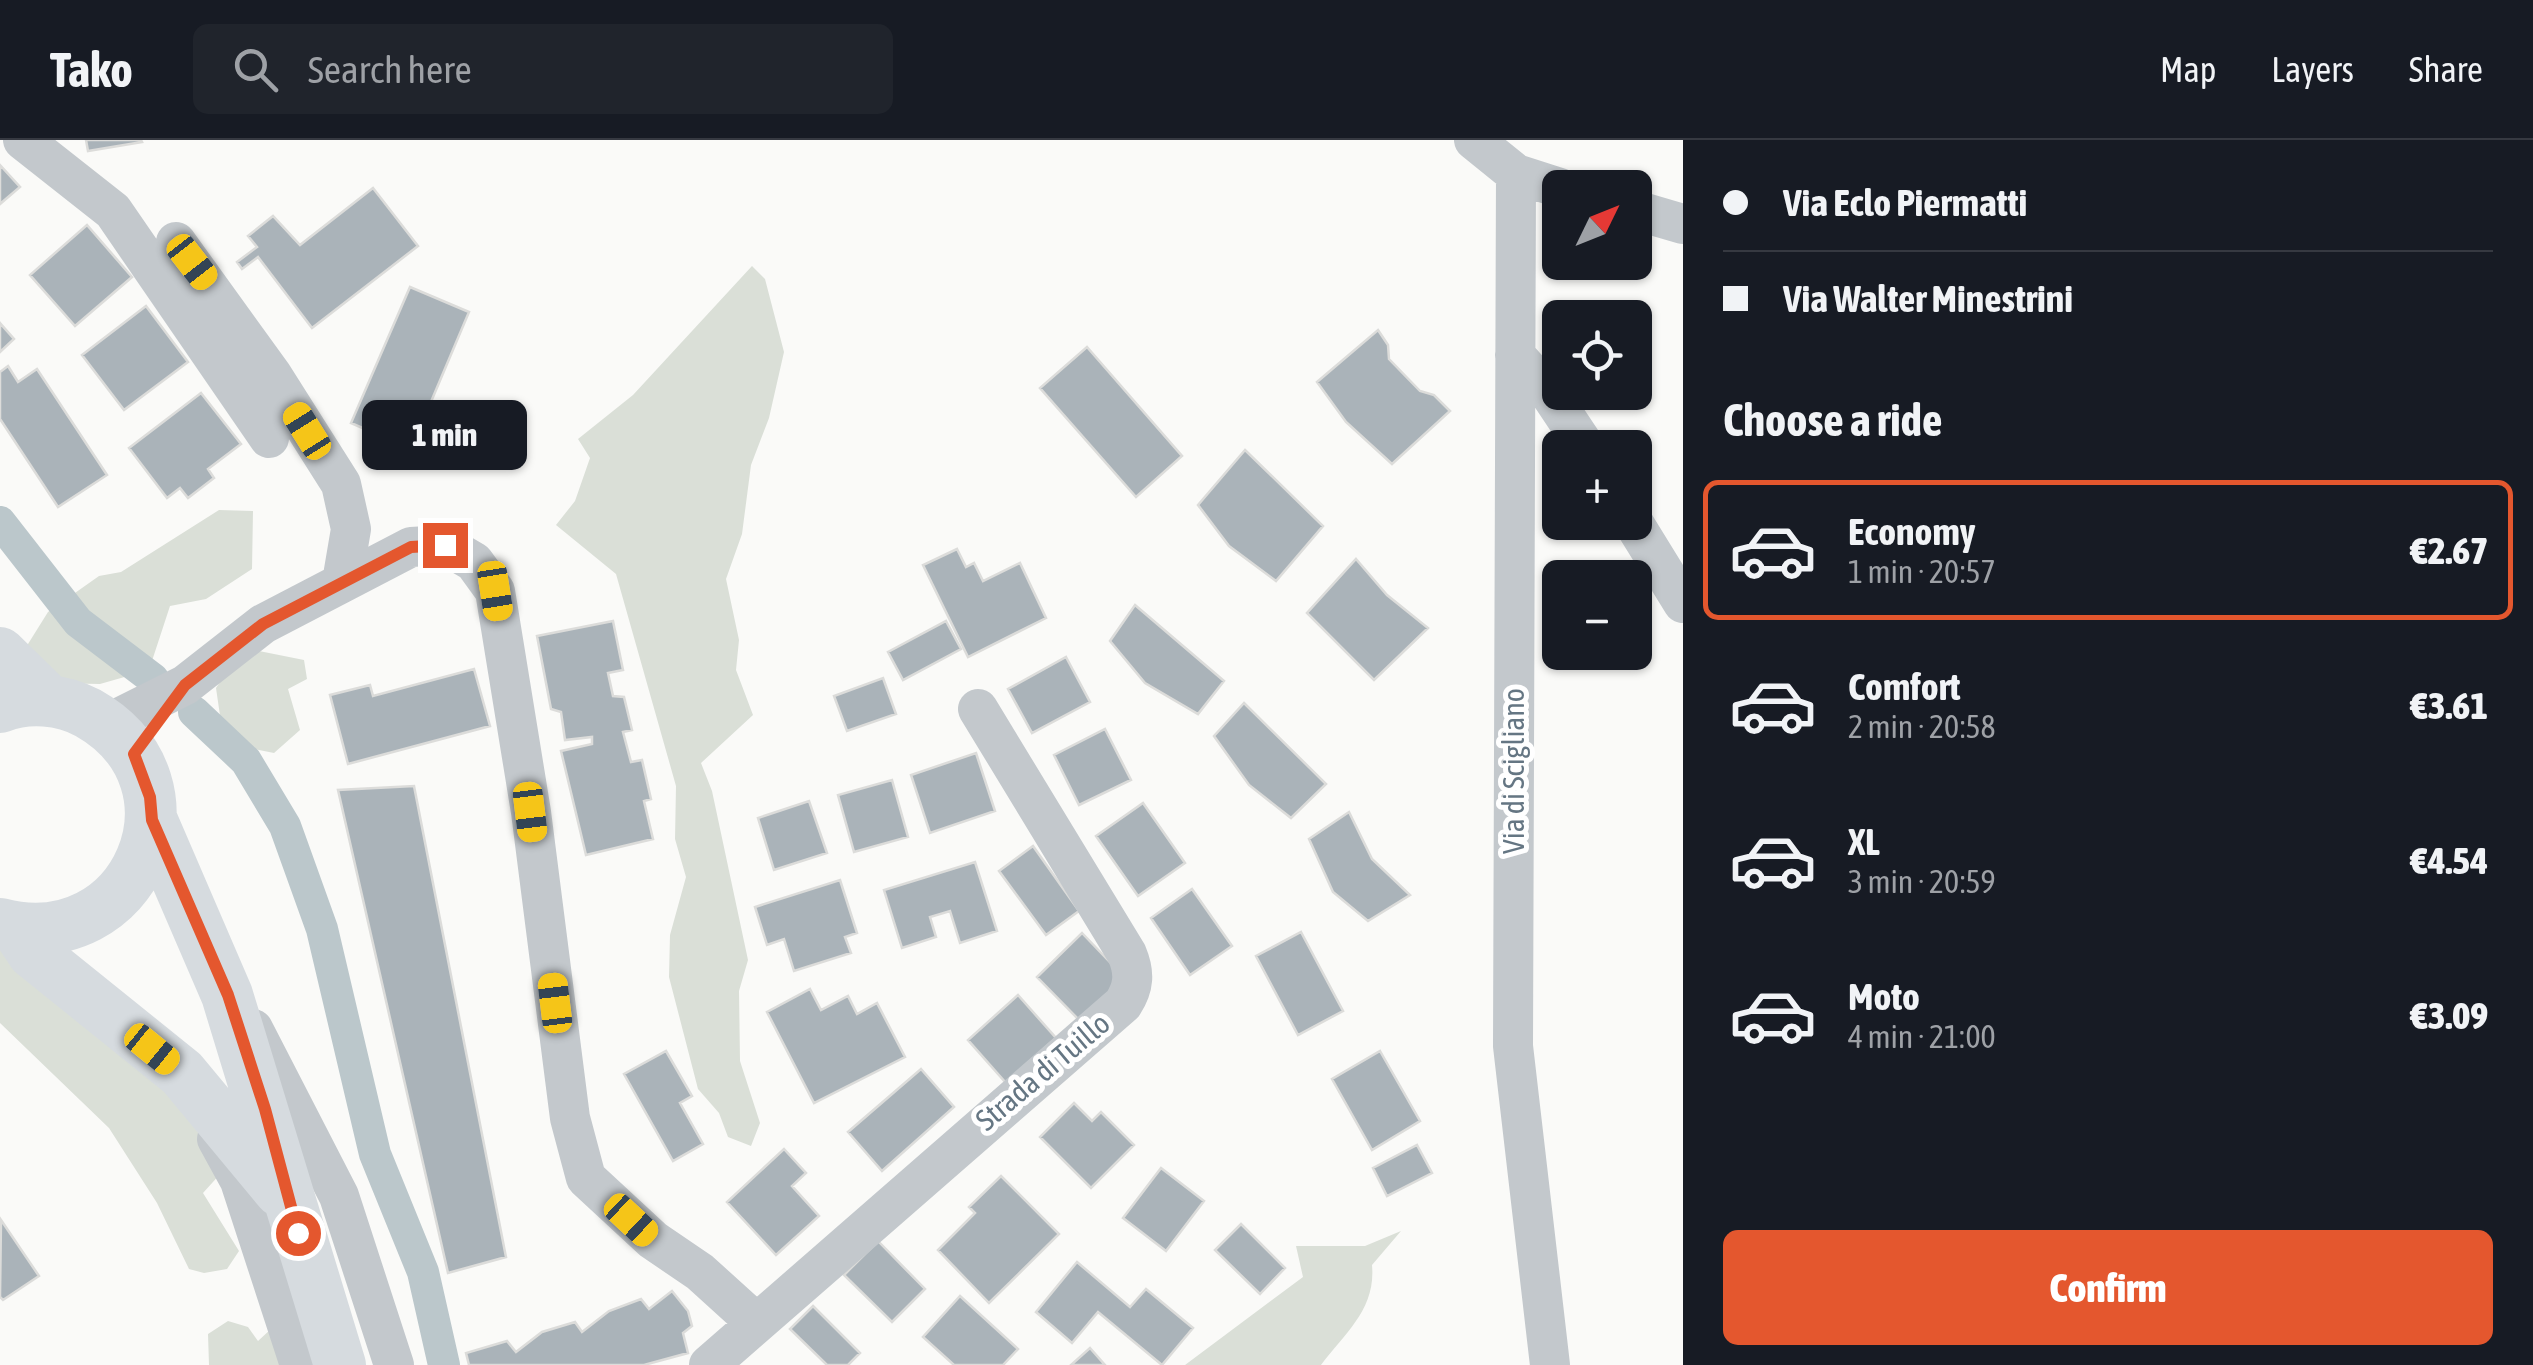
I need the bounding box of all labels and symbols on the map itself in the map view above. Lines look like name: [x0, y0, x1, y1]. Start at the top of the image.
north arrow: [1542, 170, 1652, 280]
car: [162, 229, 222, 295]
car: [278, 398, 336, 464]
callout: 1 min: [362, 400, 528, 470]
route end: [423, 523, 468, 568]
car: [475, 559, 515, 623]
street label: Via di Scigliano: [1496, 688, 1530, 854]
car: [511, 780, 549, 844]
car: [536, 971, 574, 1035]
street label: Strada di Tuillo: [969, 1006, 1116, 1137]
car: [119, 1018, 185, 1080]
car: [599, 1189, 663, 1251]
route start: [276, 1211, 321, 1256]

